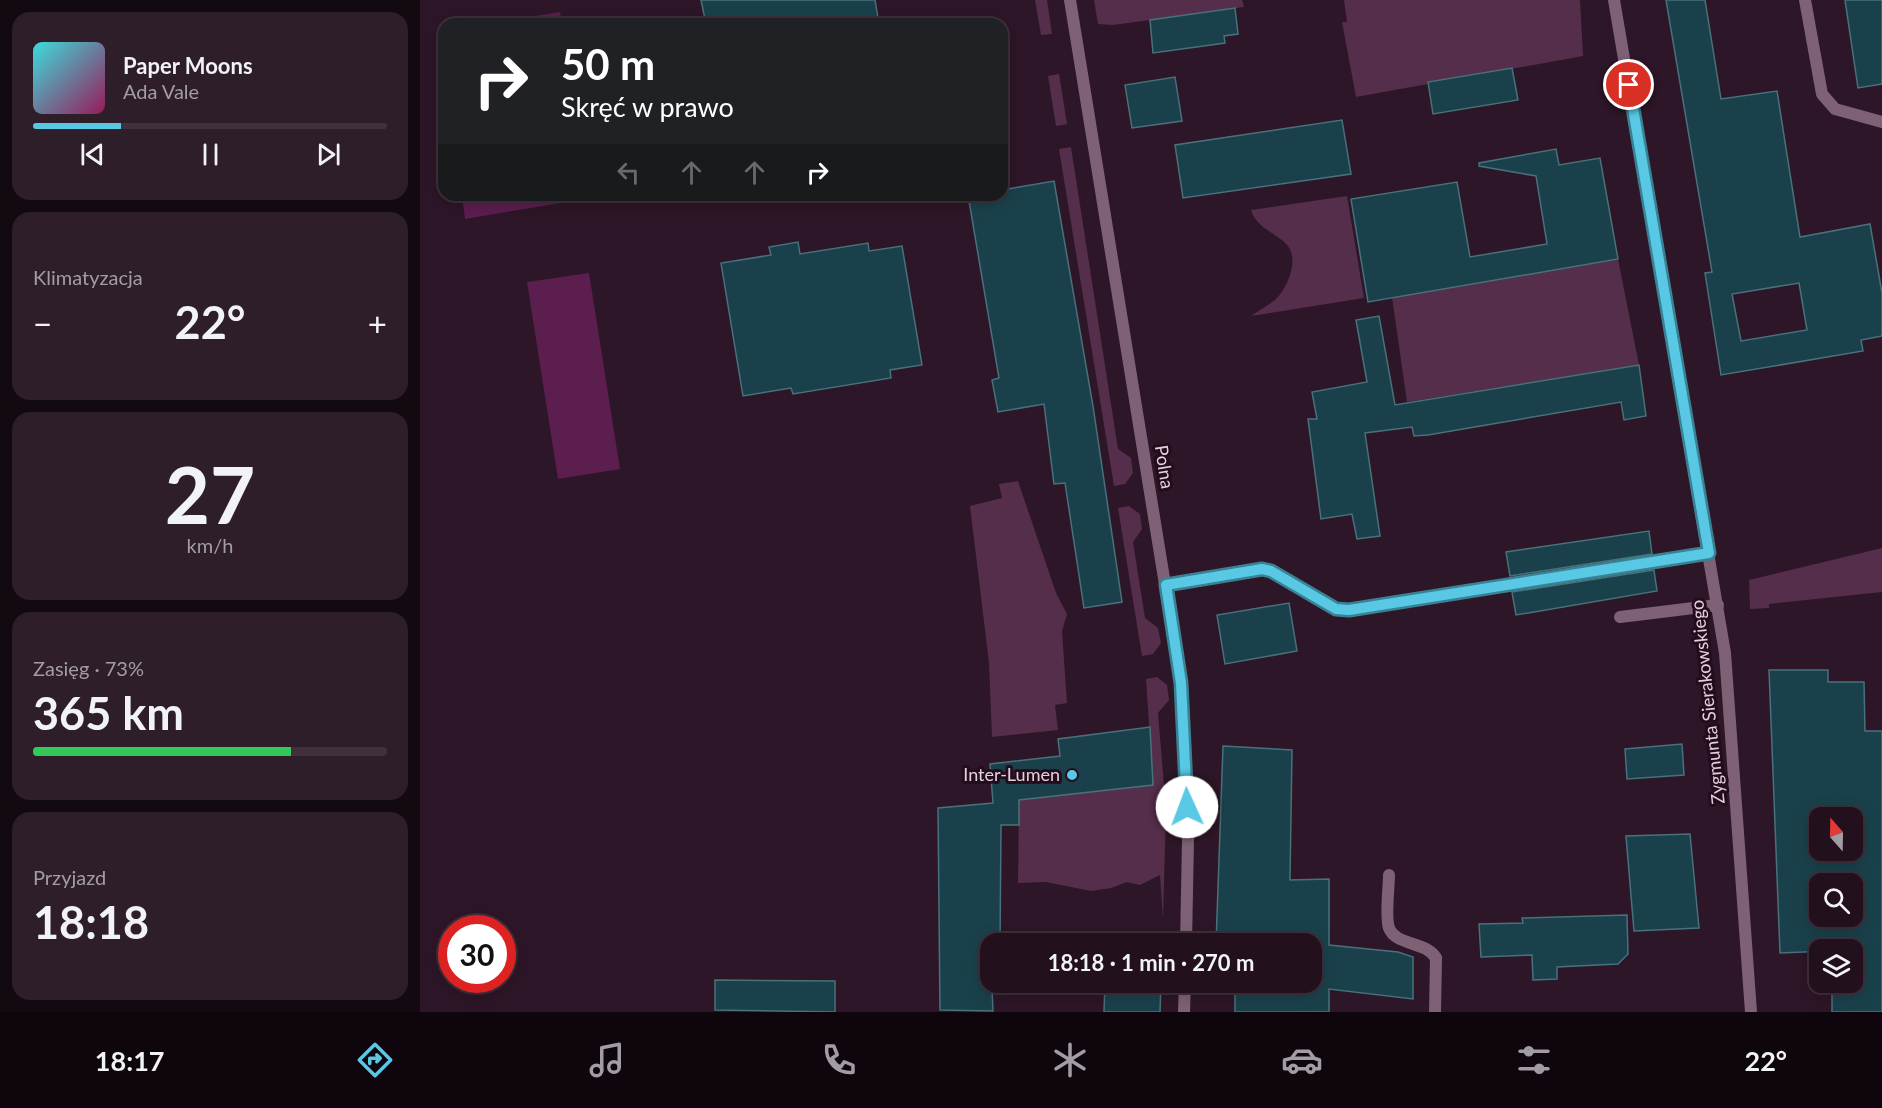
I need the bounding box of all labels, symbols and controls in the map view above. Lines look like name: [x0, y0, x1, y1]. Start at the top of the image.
text: 50 m: [561, 39, 655, 89]
icon: right: [462, 42, 540, 120]
text: Paper Moons: [123, 52, 253, 79]
pin: [1603, 59, 1654, 110]
icon: arrive: [1612, 68, 1645, 101]
text: Ada Vale: [123, 79, 199, 103]
text: Skręć w prawo: [561, 90, 734, 123]
icon: previous: [76, 138, 109, 171]
icon: pause: [194, 138, 227, 171]
icon: next: [312, 138, 345, 171]
icon: left: [612, 156, 645, 189]
icon: ahead: [675, 156, 708, 189]
icon: ahead: [738, 156, 771, 189]
icon: right: [801, 156, 834, 189]
text: Klimatyzacja: [33, 265, 143, 289]
text: 22°: [175, 295, 245, 349]
text: −: [33, 303, 52, 343]
text: +: [368, 303, 387, 343]
street label: Polna: [1151, 444, 1179, 490]
text: 27: [165, 447, 255, 541]
text: km/h: [187, 533, 233, 557]
street label: Zygmunta Sierakowskiego: [1685, 599, 1729, 805]
text: Zasięg · 73%: [33, 656, 144, 680]
text: 365 km: [33, 686, 184, 740]
place label: Inter-Lumen: [963, 763, 1060, 785]
marker: Inter-Lumen: [1065, 768, 1079, 782]
position arrow: [1155, 775, 1219, 839]
north arrow: [1809, 807, 1863, 861]
map controls: [1809, 807, 1863, 993]
text: Przyjazd: [33, 865, 106, 889]
button: search: [1809, 873, 1863, 927]
text: 18:18: [33, 895, 149, 949]
speed limit sign: 30: [438, 915, 516, 993]
button: layers: [1809, 939, 1863, 993]
text: 18:18 · 1 min · 270 m: [1048, 949, 1254, 976]
icon: directions: [354, 1039, 396, 1081]
icon: music: [586, 1039, 628, 1081]
icon: phone: [818, 1039, 860, 1081]
icon: climate: [1049, 1039, 1091, 1081]
icon: car: [1281, 1039, 1323, 1081]
icon: filters: [1513, 1039, 1555, 1081]
text: 18:17: [95, 1044, 164, 1077]
text: 22°: [1744, 1044, 1787, 1077]

